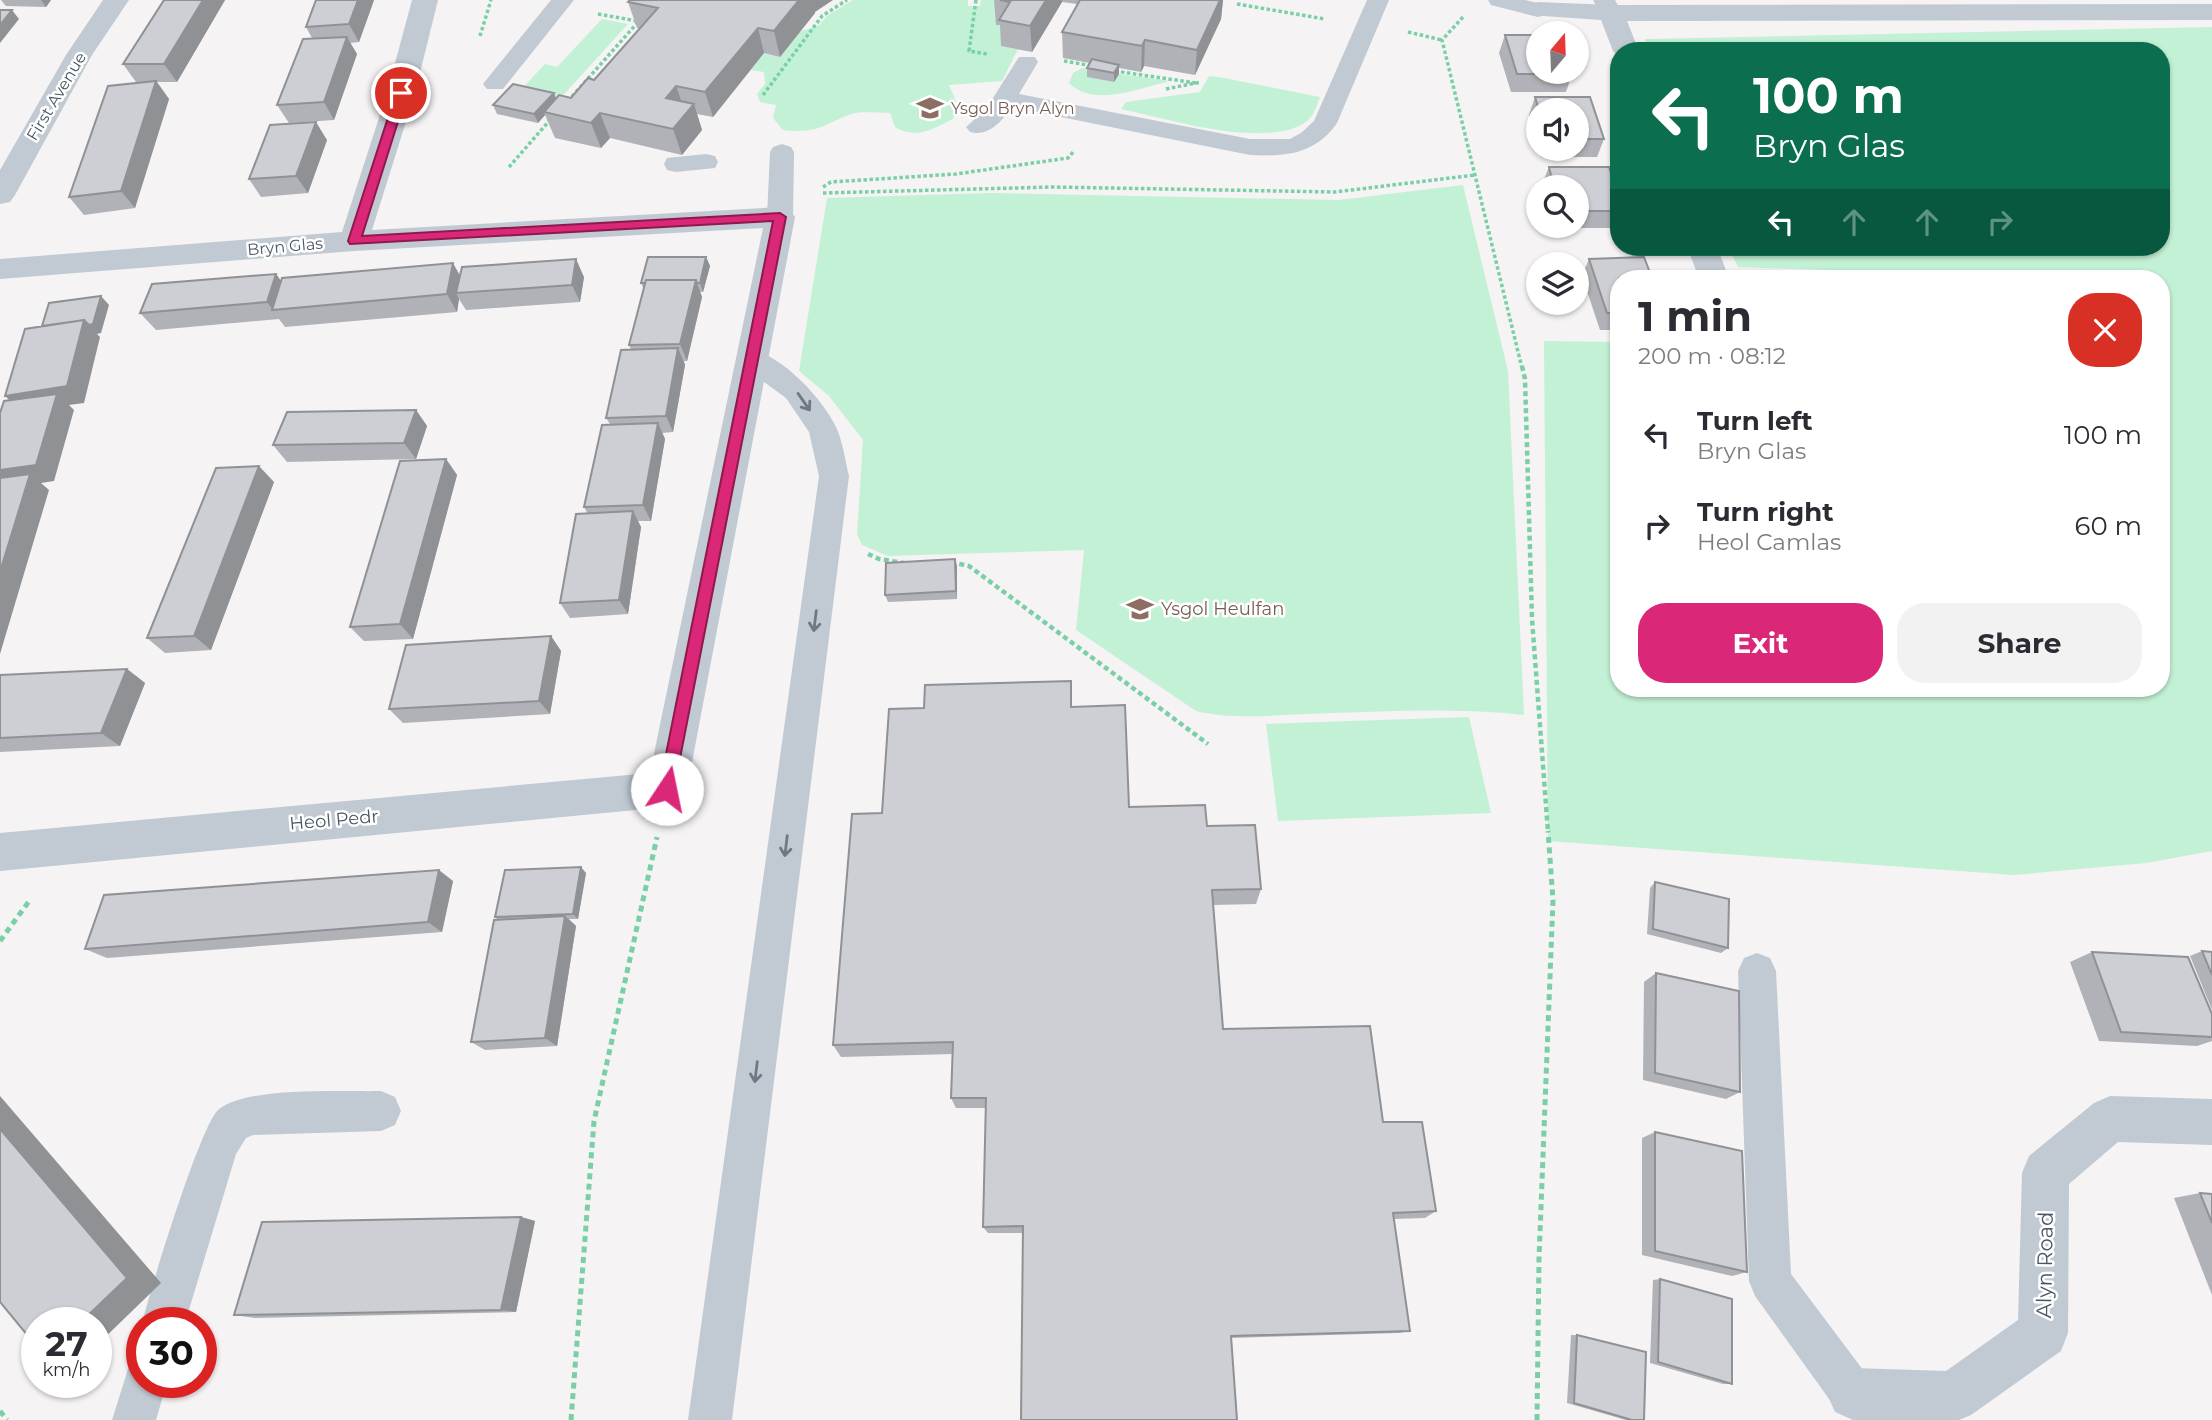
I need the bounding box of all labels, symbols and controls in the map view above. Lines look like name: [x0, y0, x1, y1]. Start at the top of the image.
north arrow: [1526, 21, 1589, 84]
map controls: [1526, 21, 1589, 315]
street label: First Avenue: [23, 49, 90, 144]
pin: [371, 63, 431, 123]
text: 100 m: [1753, 66, 1904, 125]
icon: left: [1638, 70, 1729, 161]
icon: arrive: [382, 74, 420, 112]
school or university icon: Ysgol Bryn Alyn: [915, 93, 945, 123]
button: sound: [1526, 98, 1589, 161]
place label: Ysgol Bryn Alyn: [951, 99, 1075, 118]
text: Bryn Glas: [1753, 126, 1905, 165]
button: search: [1526, 175, 1589, 238]
icon: left: [1762, 203, 1800, 241]
icon: ahead: [1835, 203, 1873, 241]
icon: ahead: [1908, 203, 1946, 241]
icon: right: [1981, 203, 2019, 241]
street label: Bryn Glas: [246, 234, 324, 259]
button: layers: [1526, 252, 1589, 315]
text: 1 min: [1638, 290, 1752, 342]
button: close: [2068, 293, 2142, 367]
text: 200 m · 08:12: [1638, 342, 1786, 370]
one-way arrow: [797, 392, 811, 411]
text: Turn left: [1697, 405, 1813, 437]
icon: left: [1638, 416, 1676, 454]
text: 100 m: [2064, 419, 2142, 451]
text: Bryn Glas: [1697, 437, 1806, 465]
text: Turn right: [1697, 496, 1833, 528]
icon: right: [1638, 507, 1676, 545]
text: 60 m: [2075, 510, 2142, 542]
text: Heol Camlas: [1697, 528, 1841, 556]
school or university icon: Ysgol Heulfan: [1125, 594, 1155, 624]
place label: Ysgol Heulfan: [1161, 598, 1284, 620]
button: Exit: [1638, 603, 1883, 683]
button: Share: [1897, 603, 2142, 683]
one-way arrow: [809, 609, 822, 631]
position arrow: [630, 752, 704, 826]
street label: Heol Pedr: [289, 805, 379, 835]
one-way arrow: [779, 834, 792, 857]
one-way arrow: [750, 1060, 763, 1083]
street label: Alyn Road: [2031, 1211, 2058, 1319]
speed limit sign: 30: [126, 1307, 217, 1398]
text: 27: [45, 1322, 88, 1365]
text: km/h: [42, 1359, 91, 1381]

